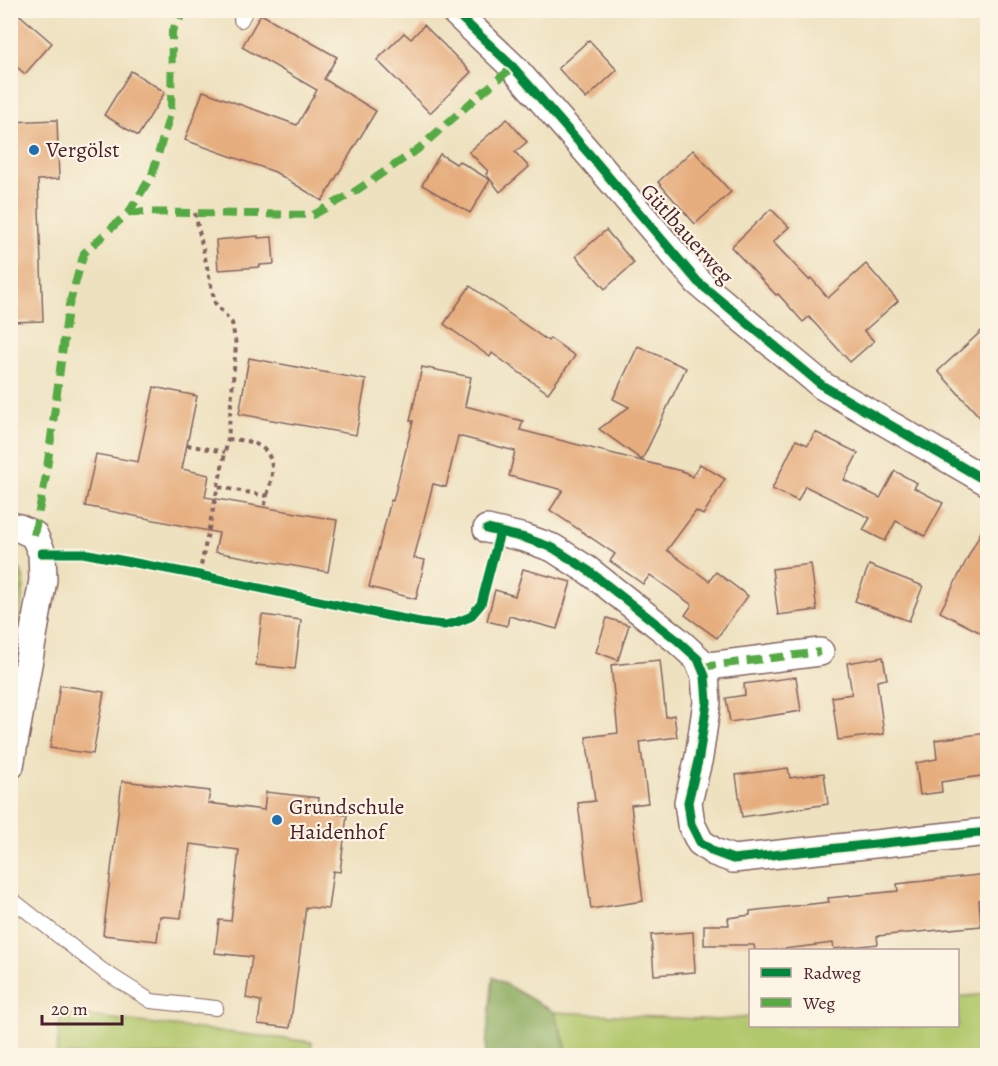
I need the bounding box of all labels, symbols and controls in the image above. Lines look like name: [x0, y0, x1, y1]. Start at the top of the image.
place label: Vergölst: [45, 135, 120, 165]
marker: Vergölst: [27, 143, 41, 157]
street label: Gütlbauerweg: [634, 177, 740, 291]
place label: Grundschule Haidenhof: [289, 792, 404, 847]
marker: Grundschule Haidenhof: [270, 813, 284, 827]
legend: [749, 949, 959, 1027]
text: Radweg: [803, 961, 861, 985]
scale bar: [42, 988, 122, 1026]
text: Weg: [802, 991, 835, 1015]
text: 20 m: [51, 997, 88, 1021]

